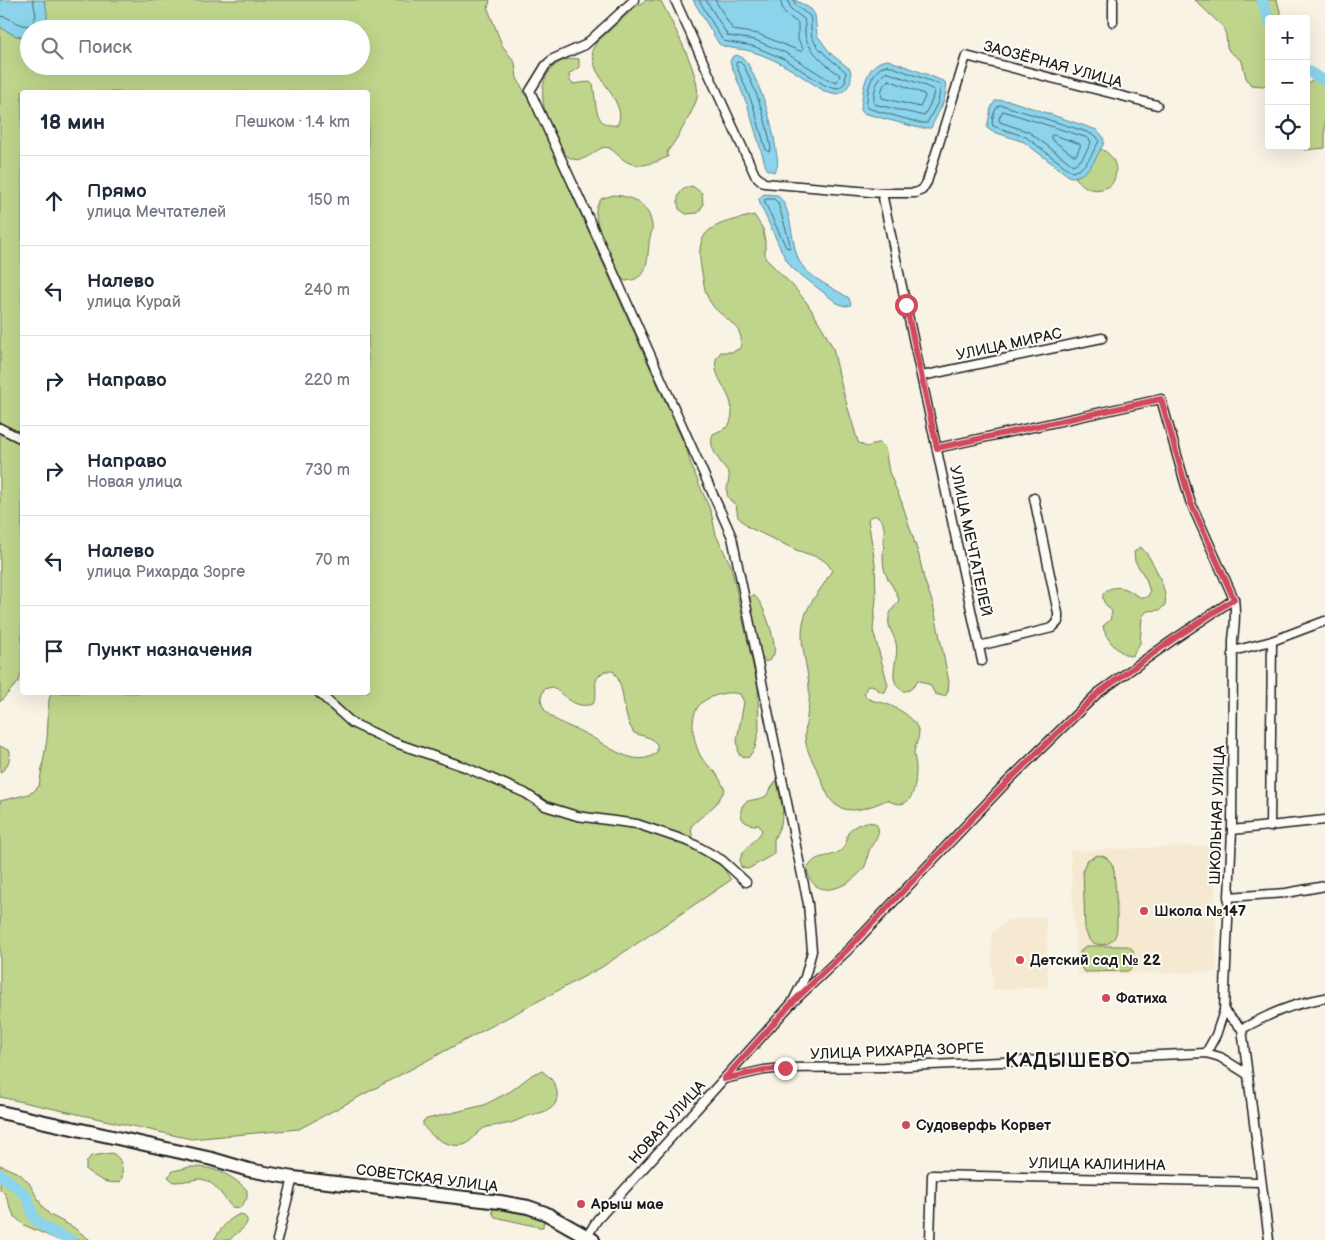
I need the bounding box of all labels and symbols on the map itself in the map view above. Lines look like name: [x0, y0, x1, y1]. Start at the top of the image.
street label: ЗАОЗЁРНАЯ УЛИЦА: [981, 37, 1125, 92]
route start: [895, 294, 918, 317]
street label: УЛИЦА МИРАС: [955, 324, 1064, 365]
street label: УЛИЦА МЕЧТАТЕЛЕЙ: [945, 464, 996, 618]
street label: ШКОЛЬНАЯ УЛИЦА: [1206, 744, 1229, 885]
place label: Школа №147: [1154, 902, 1246, 921]
marker: Школа №147: [1138, 905, 1150, 917]
place label: Детский сад № 22: [1030, 951, 1161, 970]
marker: Детский сад № 22: [1014, 954, 1026, 966]
place label: Фатиха: [1116, 989, 1167, 1008]
marker: Фатиха: [1100, 992, 1112, 1004]
street label: УЛИЦА РИХАРДА ЗОРГЕ: [810, 1039, 985, 1064]
district label: КАДЫШЕВО: [1005, 1049, 1131, 1073]
route end: [774, 1057, 797, 1080]
street label: НОВАЯ УЛИЦА: [625, 1076, 711, 1168]
place label: Судоверфь Корвет: [916, 1116, 1052, 1135]
marker: Судоверфь Корвет: [900, 1119, 912, 1131]
street label: УЛИЦА КАЛИНИНА: [1028, 1154, 1167, 1175]
street label: СОВЕТСКАЯ УЛИЦА: [355, 1160, 500, 1197]
place label: Арыш мае: [590, 1195, 663, 1214]
marker: Арыш мае: [575, 1198, 587, 1210]

